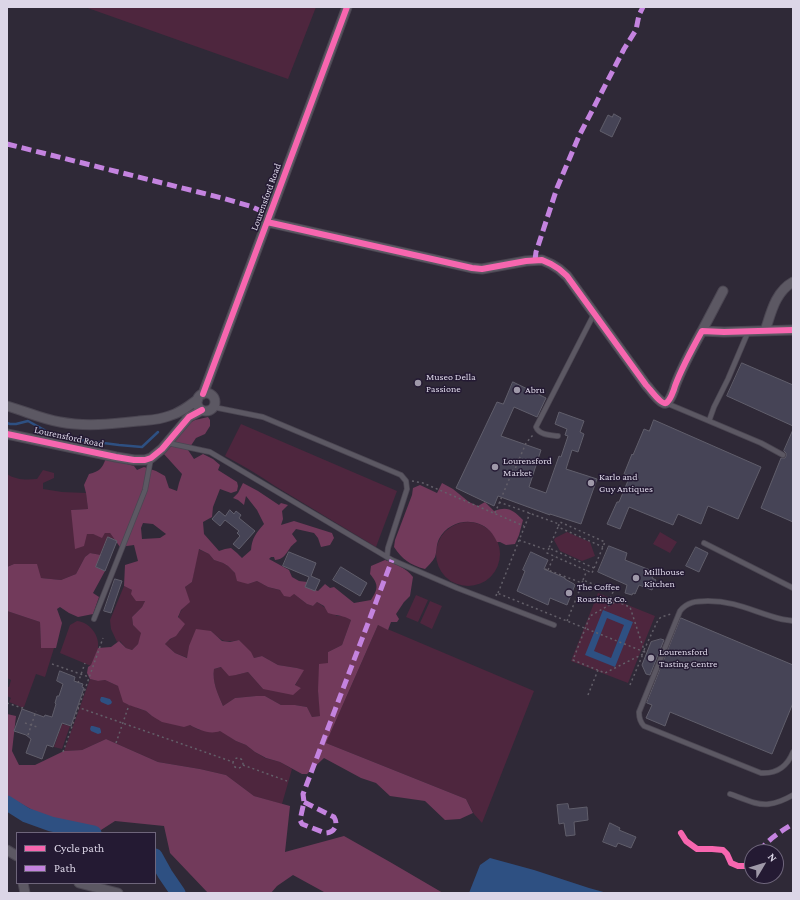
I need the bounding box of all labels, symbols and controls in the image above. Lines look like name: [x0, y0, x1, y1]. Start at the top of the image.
street label: Lourensford Road: [248, 162, 284, 232]
place label: Museo Della Passione: [426, 371, 476, 394]
marker: Museo Della Passione: [413, 378, 423, 388]
place label: Abru: [525, 384, 545, 396]
marker: Abru: [512, 385, 522, 395]
street label: Lourensford Road: [33, 424, 105, 450]
place label: Lourensford Market: [503, 455, 552, 478]
marker: Lourensford Market: [490, 462, 500, 472]
place label: Karlo and Guy Antiques: [599, 471, 653, 494]
marker: Karlo and Guy Antiques: [586, 478, 596, 488]
place label: Millhouse Kitchen: [644, 566, 684, 590]
marker: Millhouse Kitchen: [631, 573, 641, 583]
place label: The Coffee Roasting Co.: [577, 581, 627, 604]
marker: The Coffee Roasting Co.: [564, 588, 574, 598]
place label: Lourensford Tasting Centre: [659, 646, 717, 670]
marker: Lourensford Tasting Centre: [646, 653, 656, 663]
legend: [16, 832, 156, 884]
text: Cycle path: [54, 841, 104, 855]
north arrow: [744, 844, 784, 884]
text: N: [766, 851, 780, 864]
text: Path: [54, 861, 76, 875]

